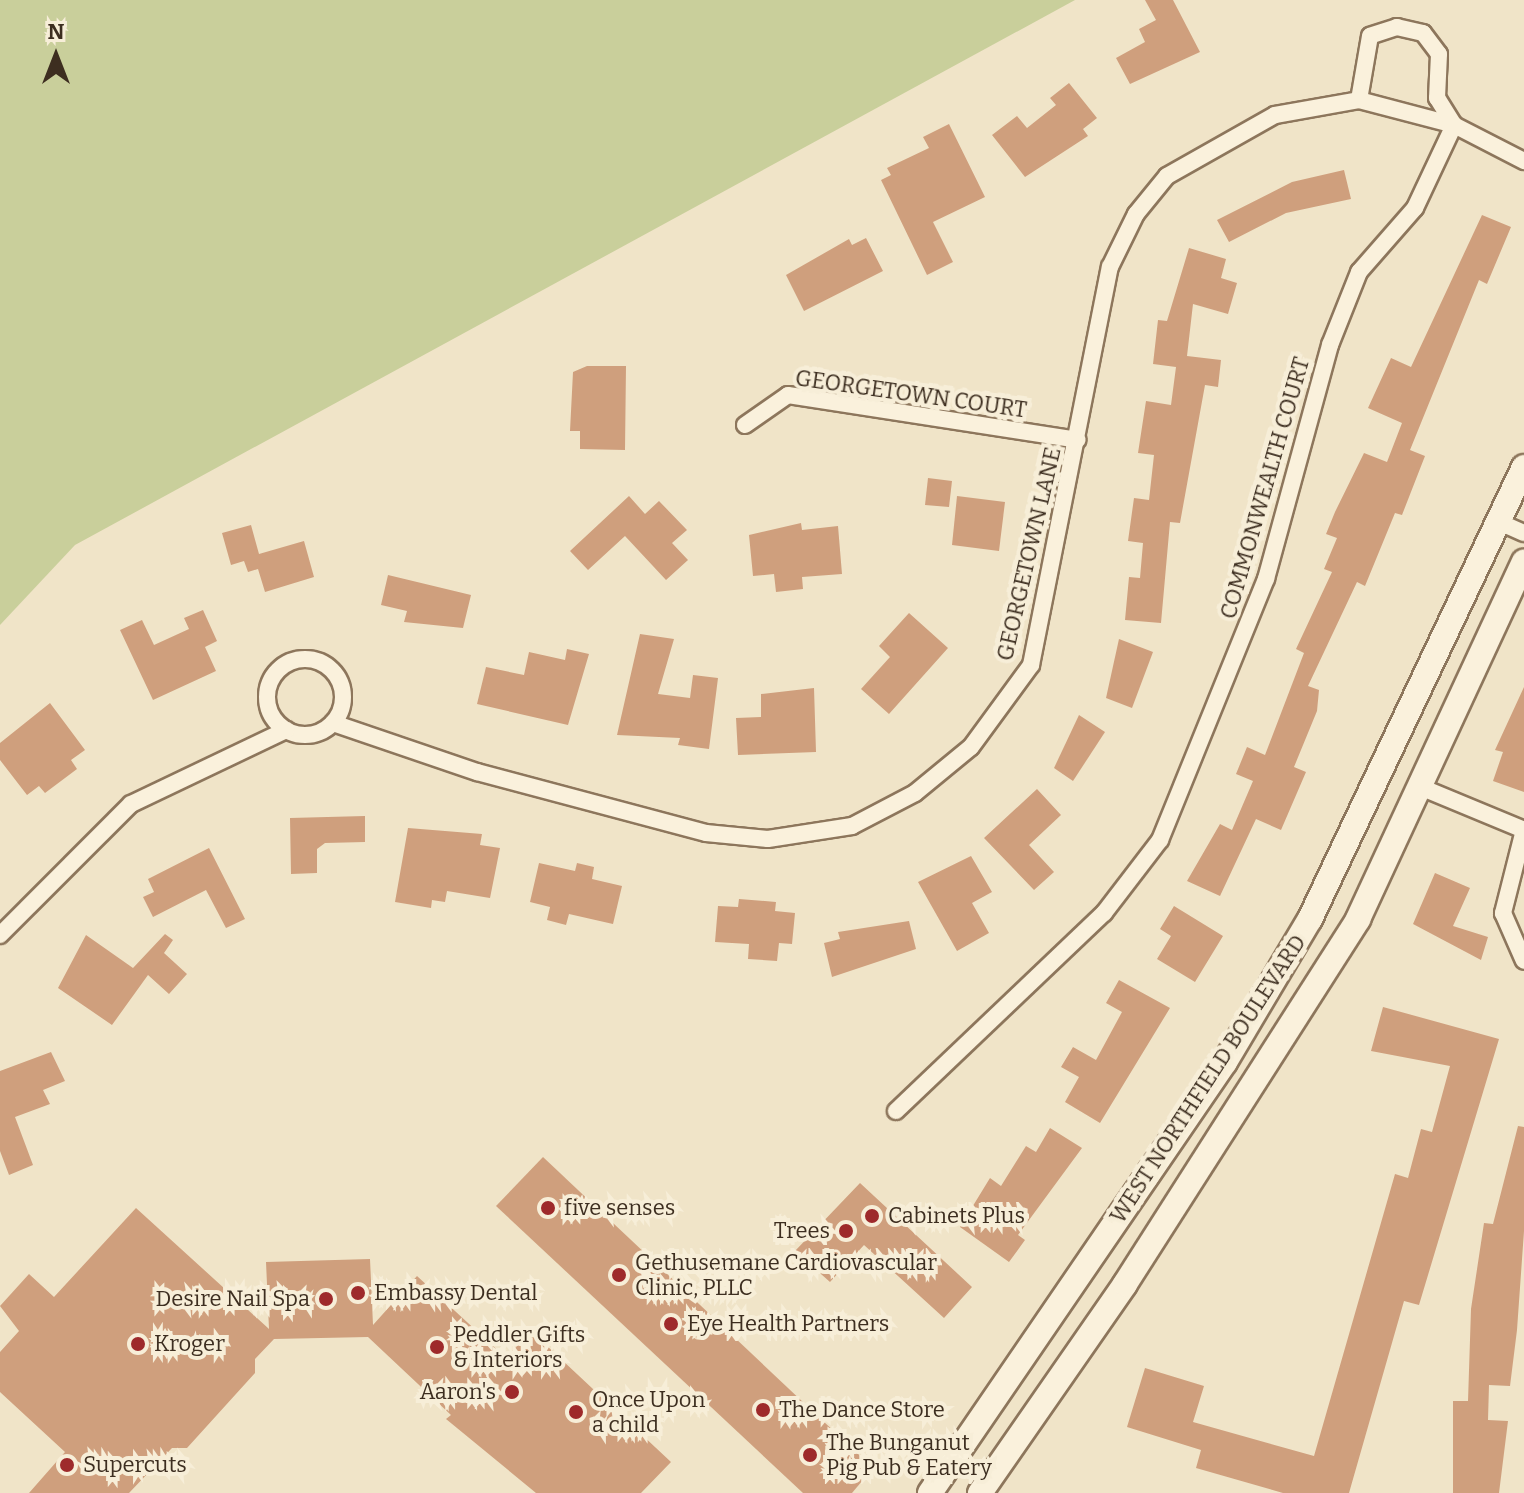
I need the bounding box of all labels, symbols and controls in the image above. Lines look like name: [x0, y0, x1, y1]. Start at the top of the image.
north arrow: [16, 16, 96, 96]
text: N: [48, 18, 64, 45]
street label: COMMONWEALTH COURT: [1215, 354, 1315, 622]
street label: GEORGETOWN COURT: [794, 365, 1028, 423]
street label: GEORGETOWN LANE: [992, 445, 1066, 663]
street label: WEST NORTHFIELD BOULEVARD: [1105, 930, 1311, 1228]
place label: five senses: [564, 1195, 675, 1221]
marker: five senses: [539, 1199, 557, 1217]
place label: Cabinets Plus: [888, 1203, 1025, 1229]
marker: Cabinets Plus: [863, 1207, 881, 1225]
place label: Trees: [774, 1218, 830, 1244]
marker: Trees: [837, 1222, 855, 1240]
place label: Gethusemane Cardiovascular Clinic, PLLC: [635, 1249, 937, 1300]
marker: Gethusemane Cardiovascular Clinic, PLLC: [610, 1266, 628, 1284]
place label: Embassy Dental: [374, 1280, 538, 1306]
marker: Embassy Dental: [349, 1284, 367, 1302]
place label: Desire Nail Spa: [156, 1286, 310, 1312]
marker: Desire Nail Spa: [317, 1290, 335, 1308]
place label: Eye Health Partners: [687, 1311, 889, 1337]
marker: Eye Health Partners: [662, 1315, 680, 1333]
place label: Peddler Gifts & Interiors: [453, 1321, 585, 1372]
place label: Kroger: [154, 1331, 225, 1357]
marker: Kroger: [129, 1335, 147, 1353]
marker: Peddler Gifts & Interiors: [428, 1338, 446, 1356]
place label: Aaron's: [420, 1379, 496, 1405]
marker: Aaron's: [503, 1383, 521, 1401]
place label: Once Upon a child: [592, 1386, 705, 1438]
place label: The Dance Store: [779, 1397, 945, 1423]
marker: The Dance Store: [754, 1401, 772, 1419]
marker: Once Upon a child: [567, 1403, 585, 1421]
place label: The Bunganut Pig Pub & Eatery: [826, 1429, 992, 1480]
marker: The Bunganut Pig Pub & Eatery: [801, 1446, 819, 1464]
place label: Supercuts: [83, 1452, 187, 1478]
marker: Supercuts: [58, 1456, 76, 1474]

